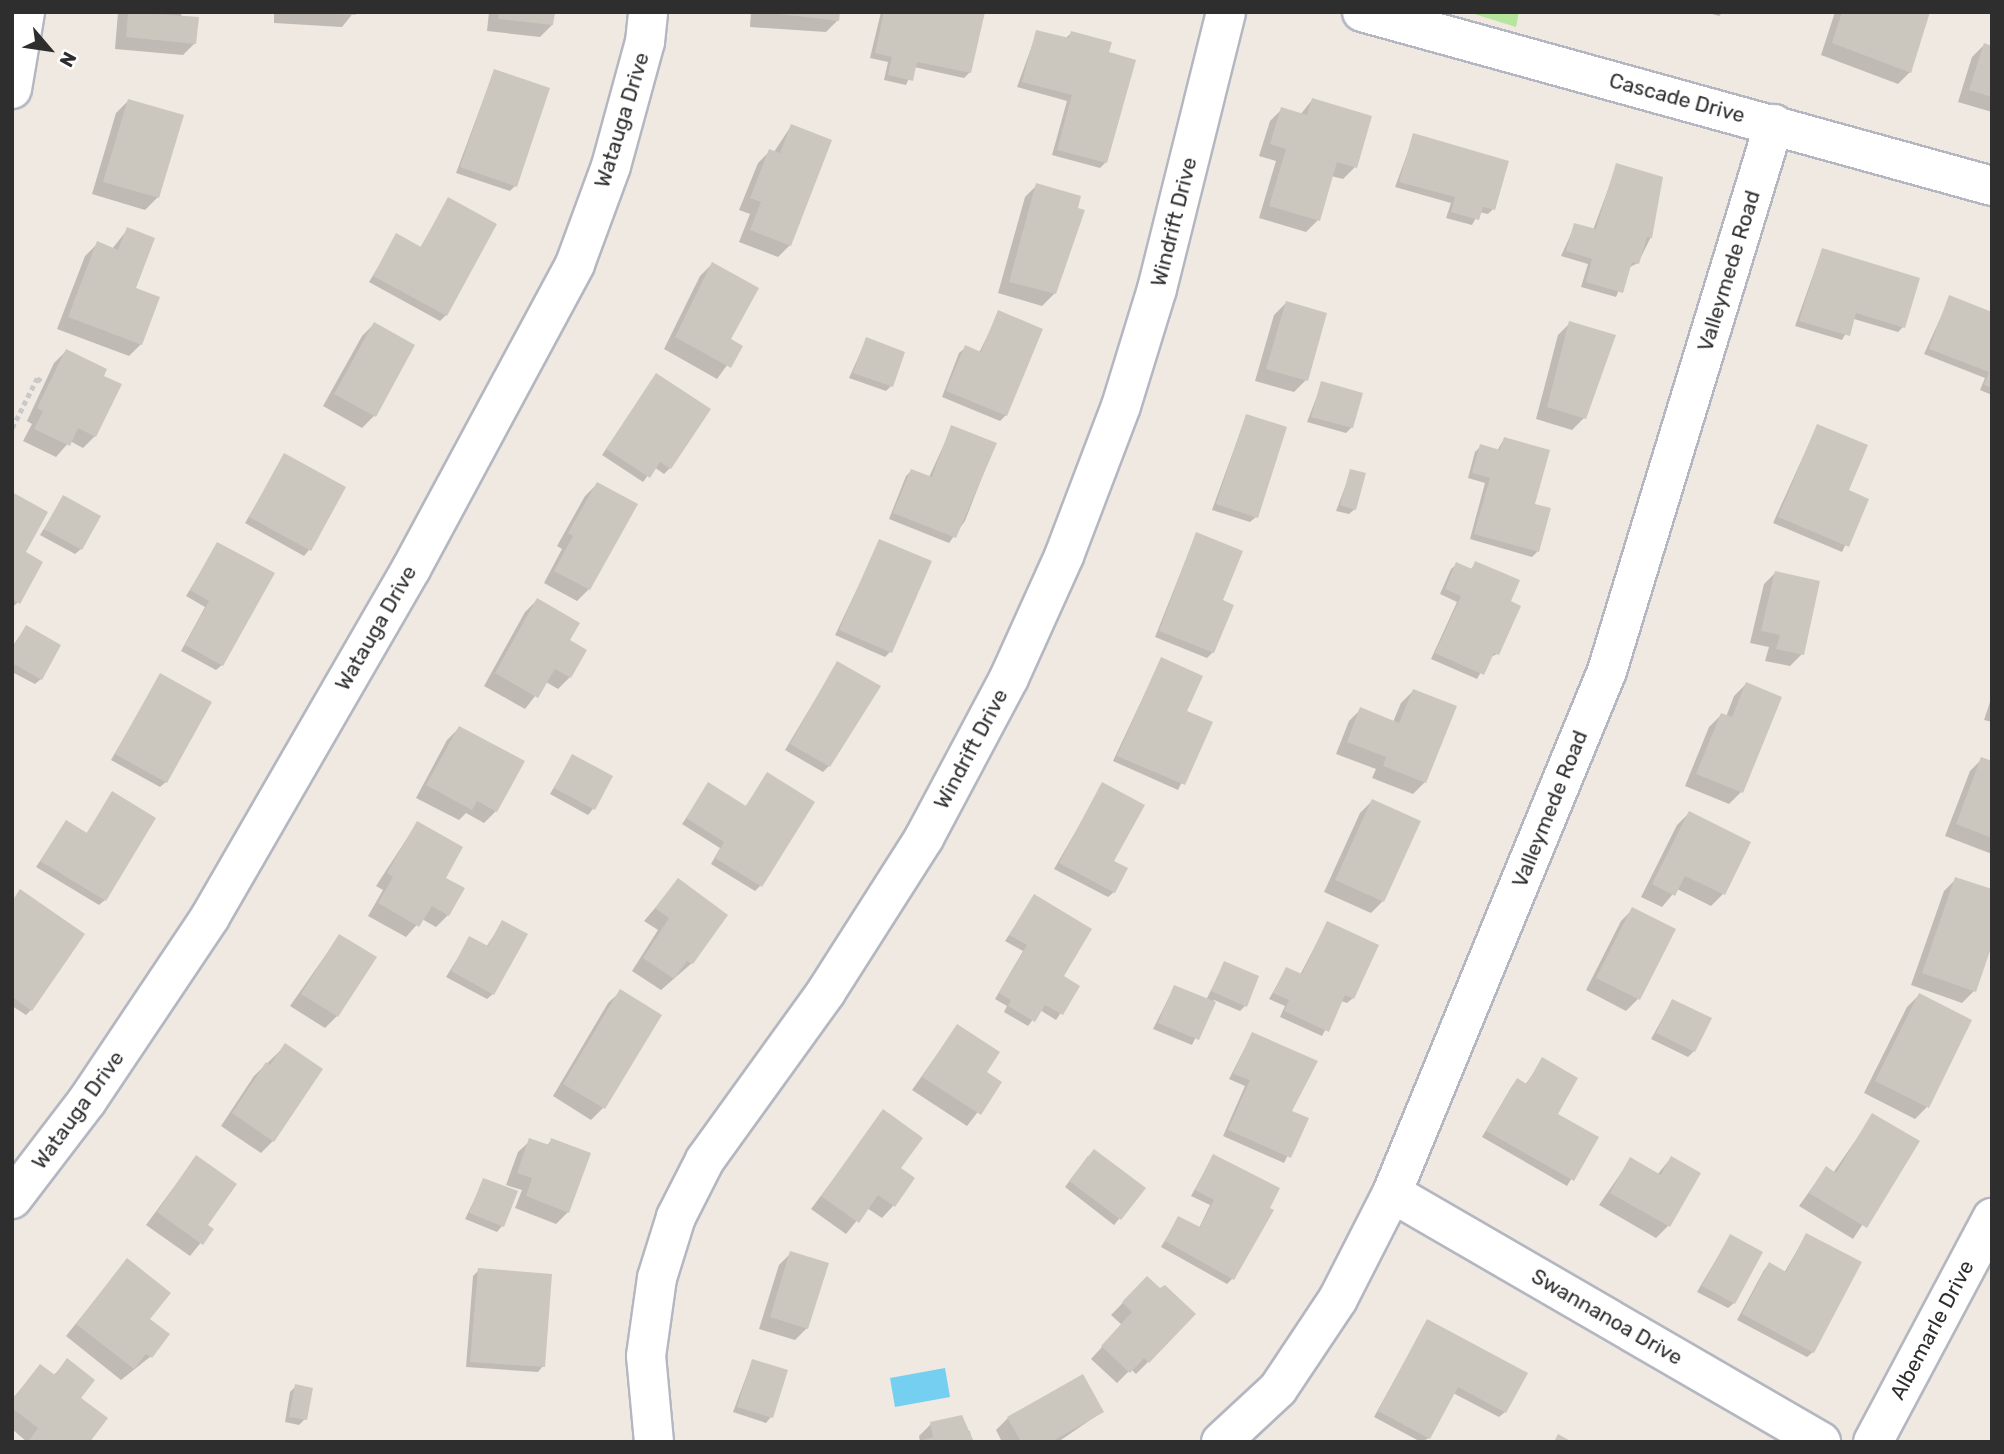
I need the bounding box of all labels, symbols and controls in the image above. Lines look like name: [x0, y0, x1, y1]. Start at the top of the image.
north arrow: [14, 14, 84, 84]
text: N: [54, 48, 81, 71]
street label: Watauga Drive: [589, 49, 655, 191]
street label: Cascade Drive: [1606, 68, 1748, 128]
street label: Windrift Drive: [1146, 155, 1202, 289]
street label: Valleymede Road: [1693, 188, 1765, 354]
street label: Watauga Drive: [330, 561, 422, 695]
street label: Windrift Drive: [929, 685, 1013, 813]
street label: Valleymede Road: [1507, 727, 1593, 891]
street label: Watauga Drive: [27, 1046, 129, 1174]
street label: Albemarle Drive: [1885, 1256, 1979, 1404]
street label: Swannanoa Drive: [1527, 1264, 1687, 1370]

